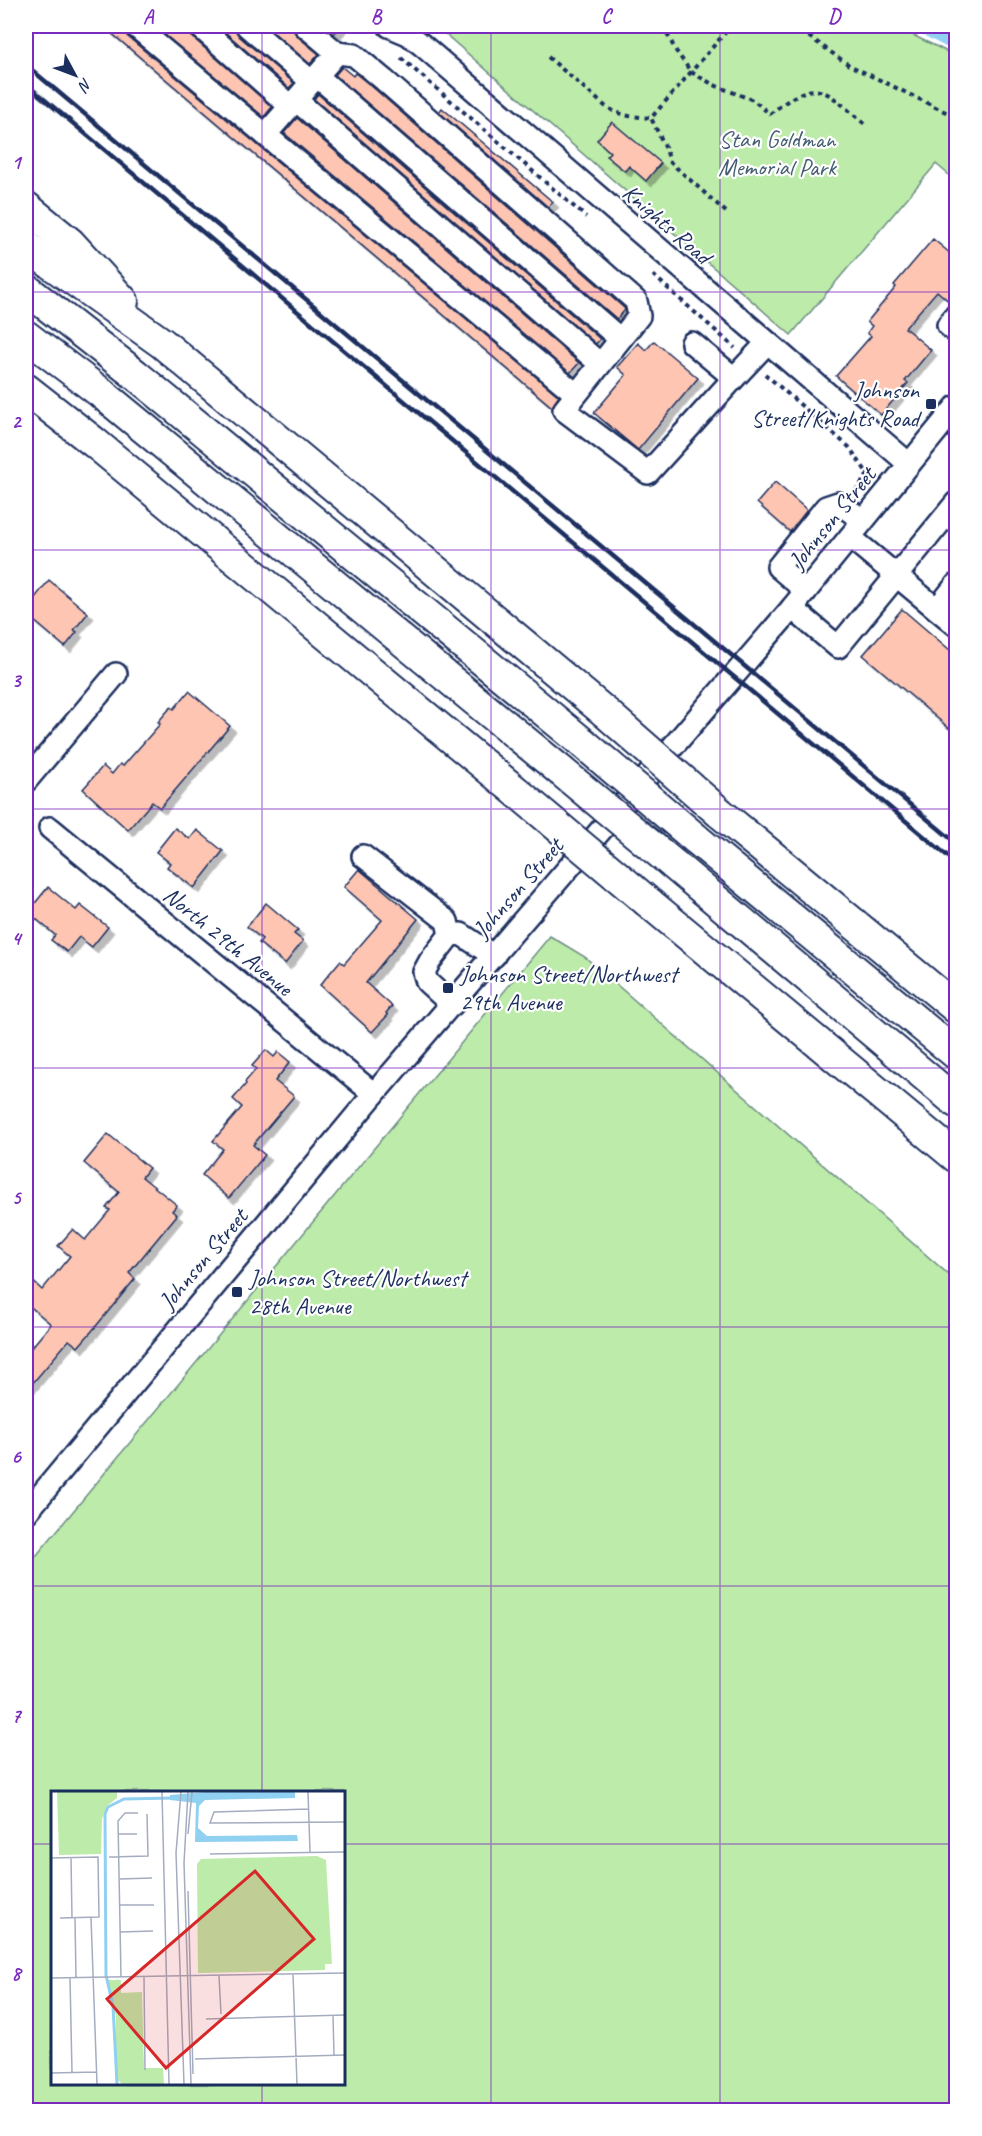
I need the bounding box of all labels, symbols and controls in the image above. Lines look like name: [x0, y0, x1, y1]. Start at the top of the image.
text: A: [143, 4, 155, 29]
text: B: [371, 4, 383, 29]
text: C: [601, 4, 613, 29]
text: D: [828, 4, 842, 29]
north arrow: [45, 45, 105, 105]
text: N: [73, 74, 96, 97]
park label: Stan Goldman Memorial Park: [718, 124, 838, 182]
text: 1: [12, 150, 23, 175]
street label: Knights Road: [616, 177, 720, 273]
place label: Johnson Street/Knights Road: [751, 375, 923, 433]
marker: Johnson Street/Knights Road: [924, 397, 938, 411]
text: 2: [12, 409, 23, 434]
street label: Johnson Street: [781, 459, 884, 576]
text: 3: [12, 668, 23, 693]
street label: Johnson Street: [466, 830, 571, 945]
street label: North 29th Avenue: [157, 880, 300, 1004]
text: 4: [12, 926, 24, 951]
place label: Johnson Street/Northwest 29th Avenue: [459, 959, 680, 1017]
marker: Johnson Street/Northwest 29th Avenue: [441, 981, 455, 995]
text: 5: [12, 1185, 23, 1210]
street label: Johnson Street: [151, 1201, 255, 1316]
place label: Johnson Street/Northwest 28th Avenue: [248, 1263, 469, 1321]
marker: Johnson Street/Northwest 28th Avenue: [230, 1285, 244, 1299]
text: 6: [11, 1444, 22, 1469]
text: 7: [12, 1703, 23, 1728]
inset map: [51, 1791, 345, 2085]
text: 8: [12, 1961, 24, 1986]

